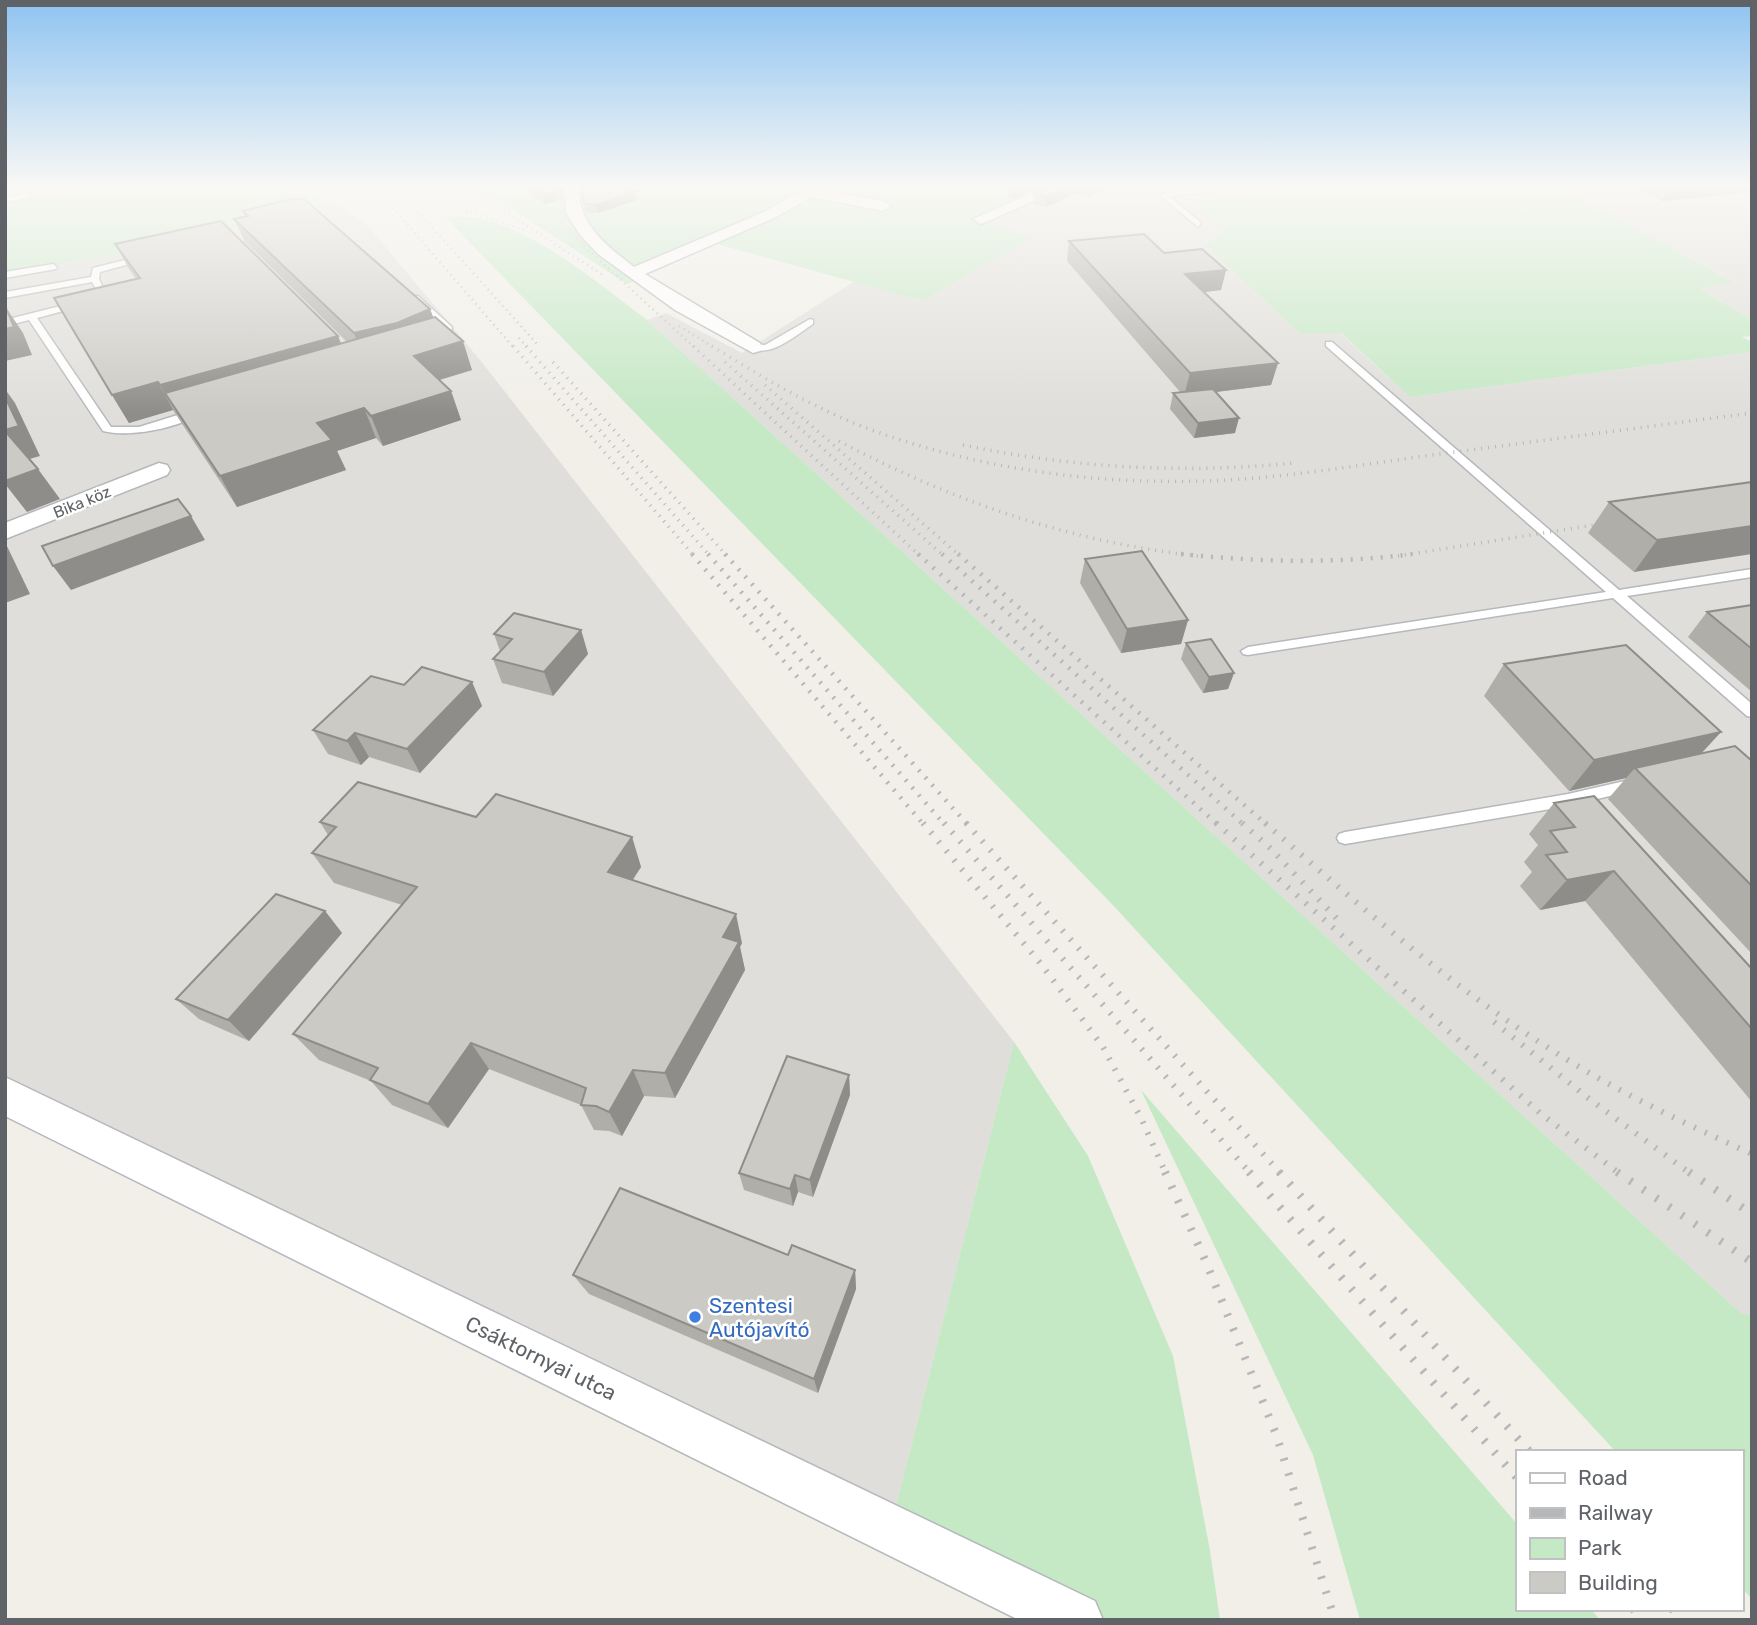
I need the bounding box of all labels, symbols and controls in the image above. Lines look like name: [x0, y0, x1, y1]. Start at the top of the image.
street label: Bika köz: [50, 482, 114, 522]
place label: Szentesi Autójavító: [709, 1293, 810, 1342]
marker: Szentesi Autójavító: [687, 1309, 703, 1325]
street label: Csáktornyai utca: [461, 1311, 621, 1405]
legend: [1516, 1450, 1743, 1611]
text: Road: [1578, 1465, 1628, 1490]
text: Railway: [1578, 1500, 1653, 1525]
text: Park: [1578, 1535, 1622, 1560]
text: Building: [1578, 1570, 1658, 1595]

